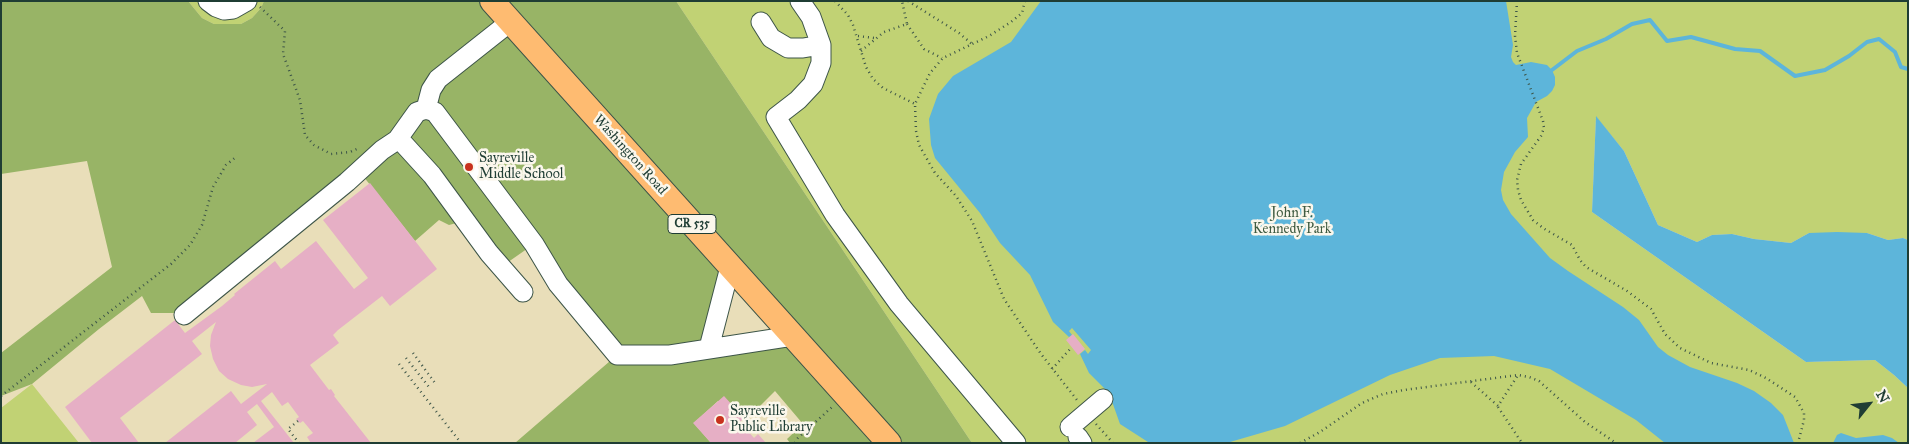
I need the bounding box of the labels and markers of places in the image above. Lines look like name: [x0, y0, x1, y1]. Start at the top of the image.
place label: Sayreville Middle School: [479, 151, 564, 184]
marker: Sayreville Middle School: [463, 161, 475, 173]
place label: Sayreville Public Library: [730, 404, 813, 437]
marker: Sayreville Public Library: [714, 414, 726, 426]

